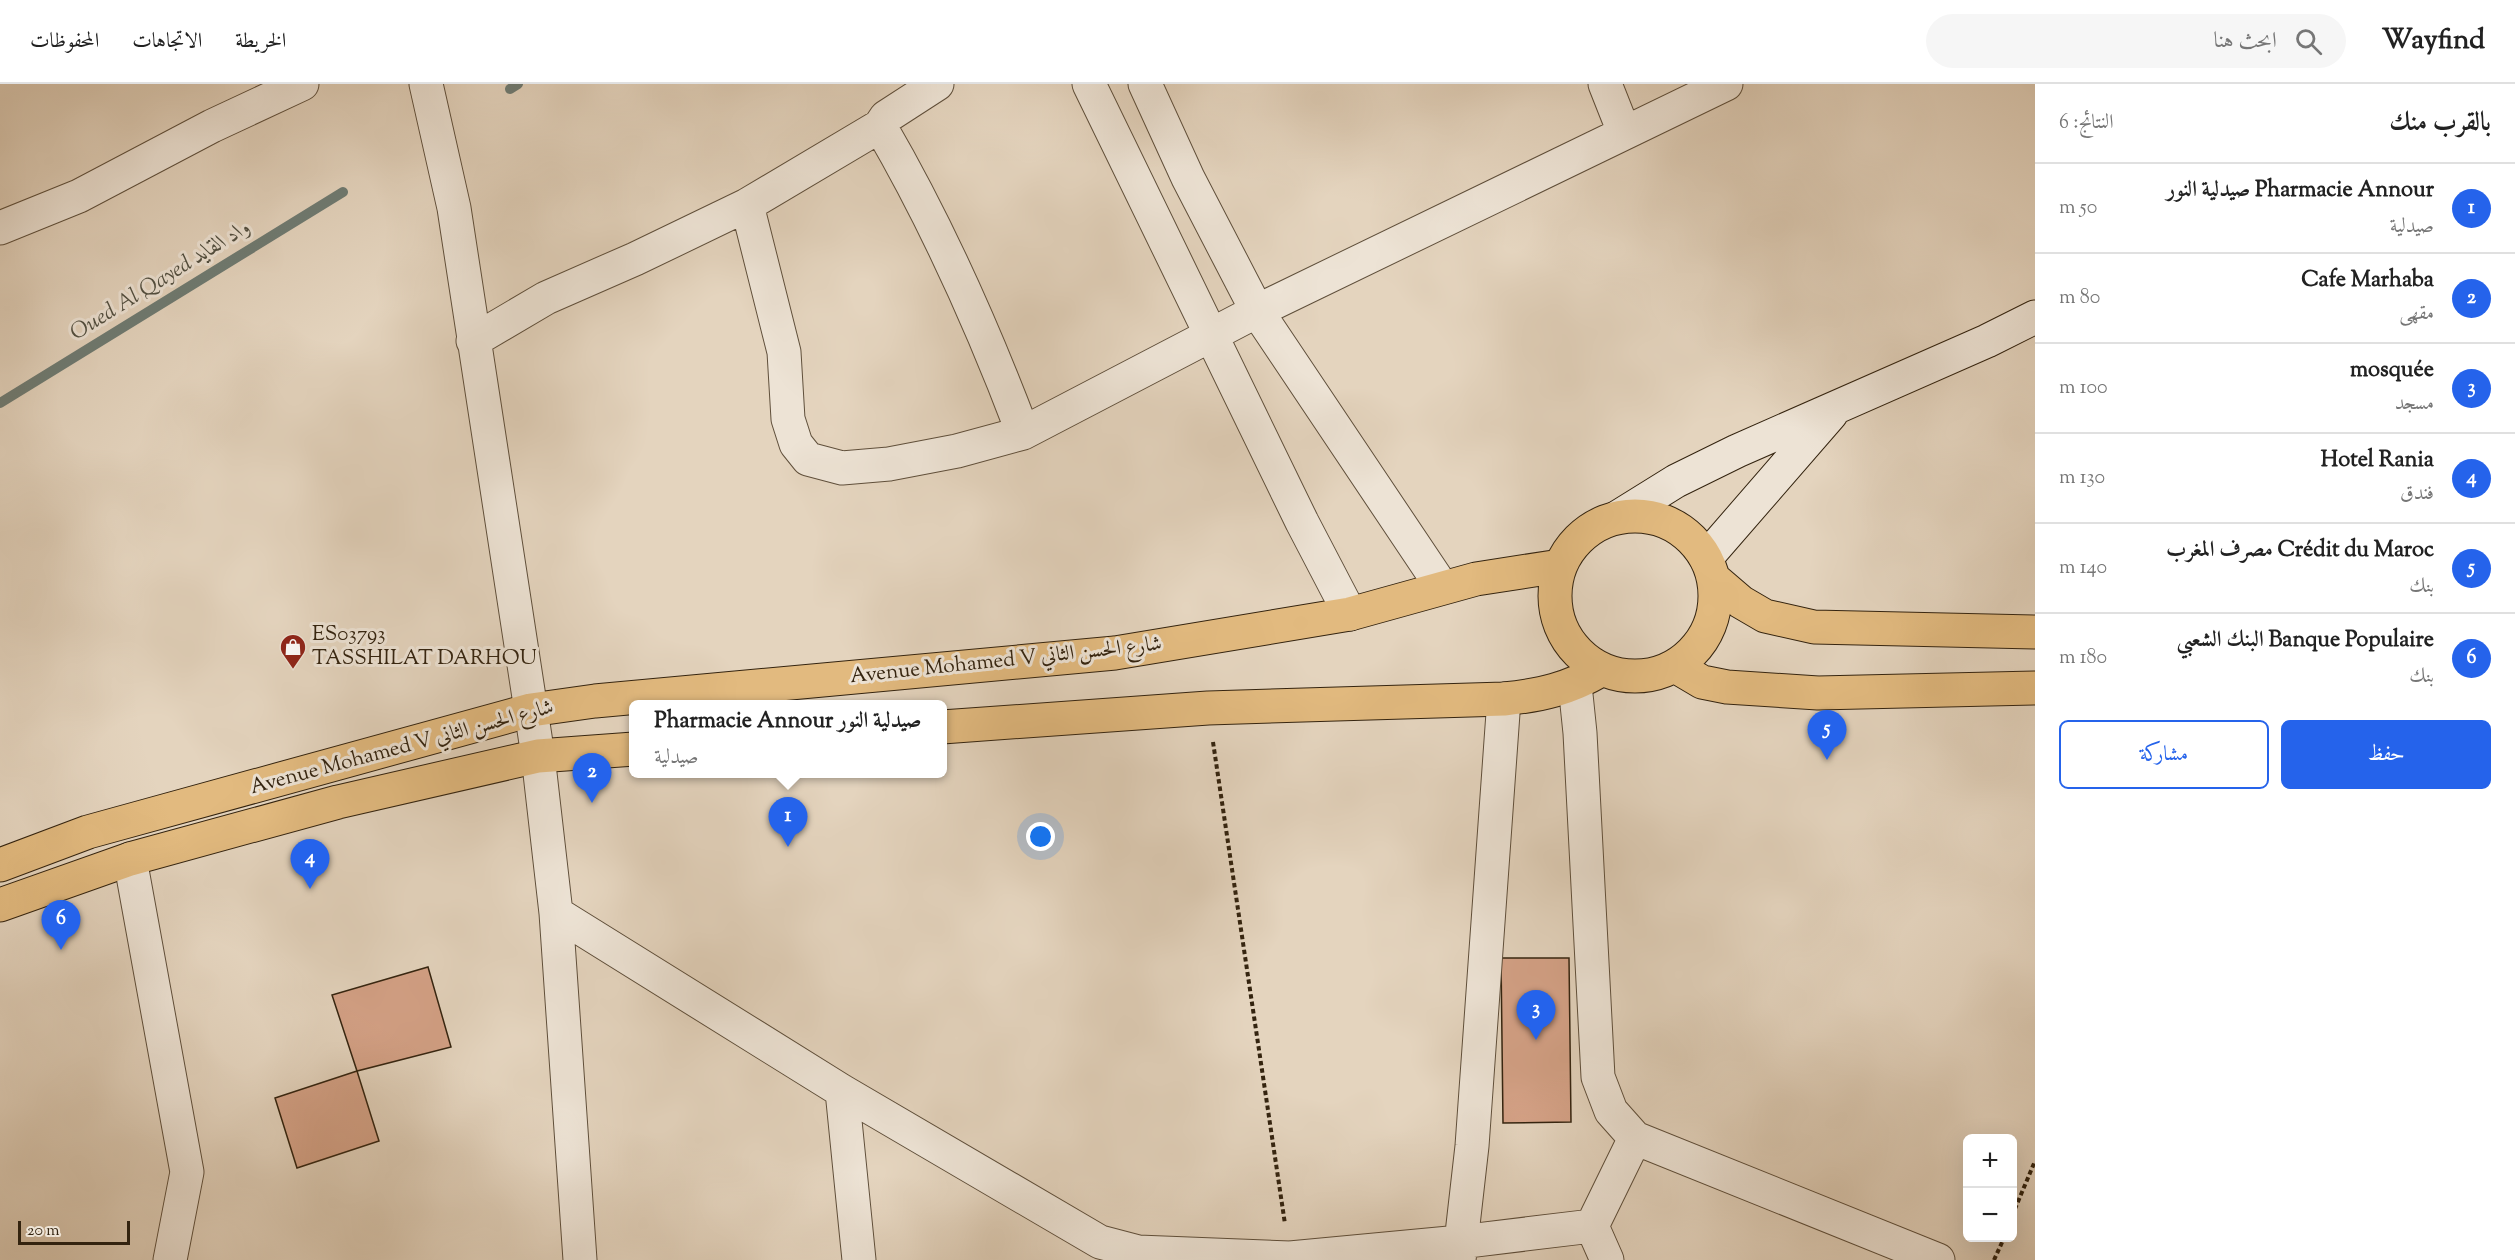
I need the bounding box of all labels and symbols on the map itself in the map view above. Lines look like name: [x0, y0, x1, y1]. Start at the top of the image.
water label: Oued Al Qayed واد القايد: [64, 212, 258, 350]
place label: ES03793 TASSHILAT DARHOU: [312, 620, 537, 674]
street label: Avenue Mohamed V شارع الحسن الثاني: [849, 630, 1163, 693]
shop icon: ES03793 TASSHILAT DARHOU: [278, 632, 308, 670]
street label: Avenue Mohamed V شارع الحسن الثاني: [247, 693, 557, 804]
pin: 5: [1808, 710, 1846, 760]
pin: 2: [572, 754, 612, 803]
pin: 1: [768, 798, 808, 847]
your location: [1026, 822, 1055, 851]
pin: 4: [290, 840, 330, 889]
pin: 6: [42, 900, 80, 950]
pin: 3: [1516, 990, 1556, 1040]
scale bar: [18, 1218, 130, 1246]

